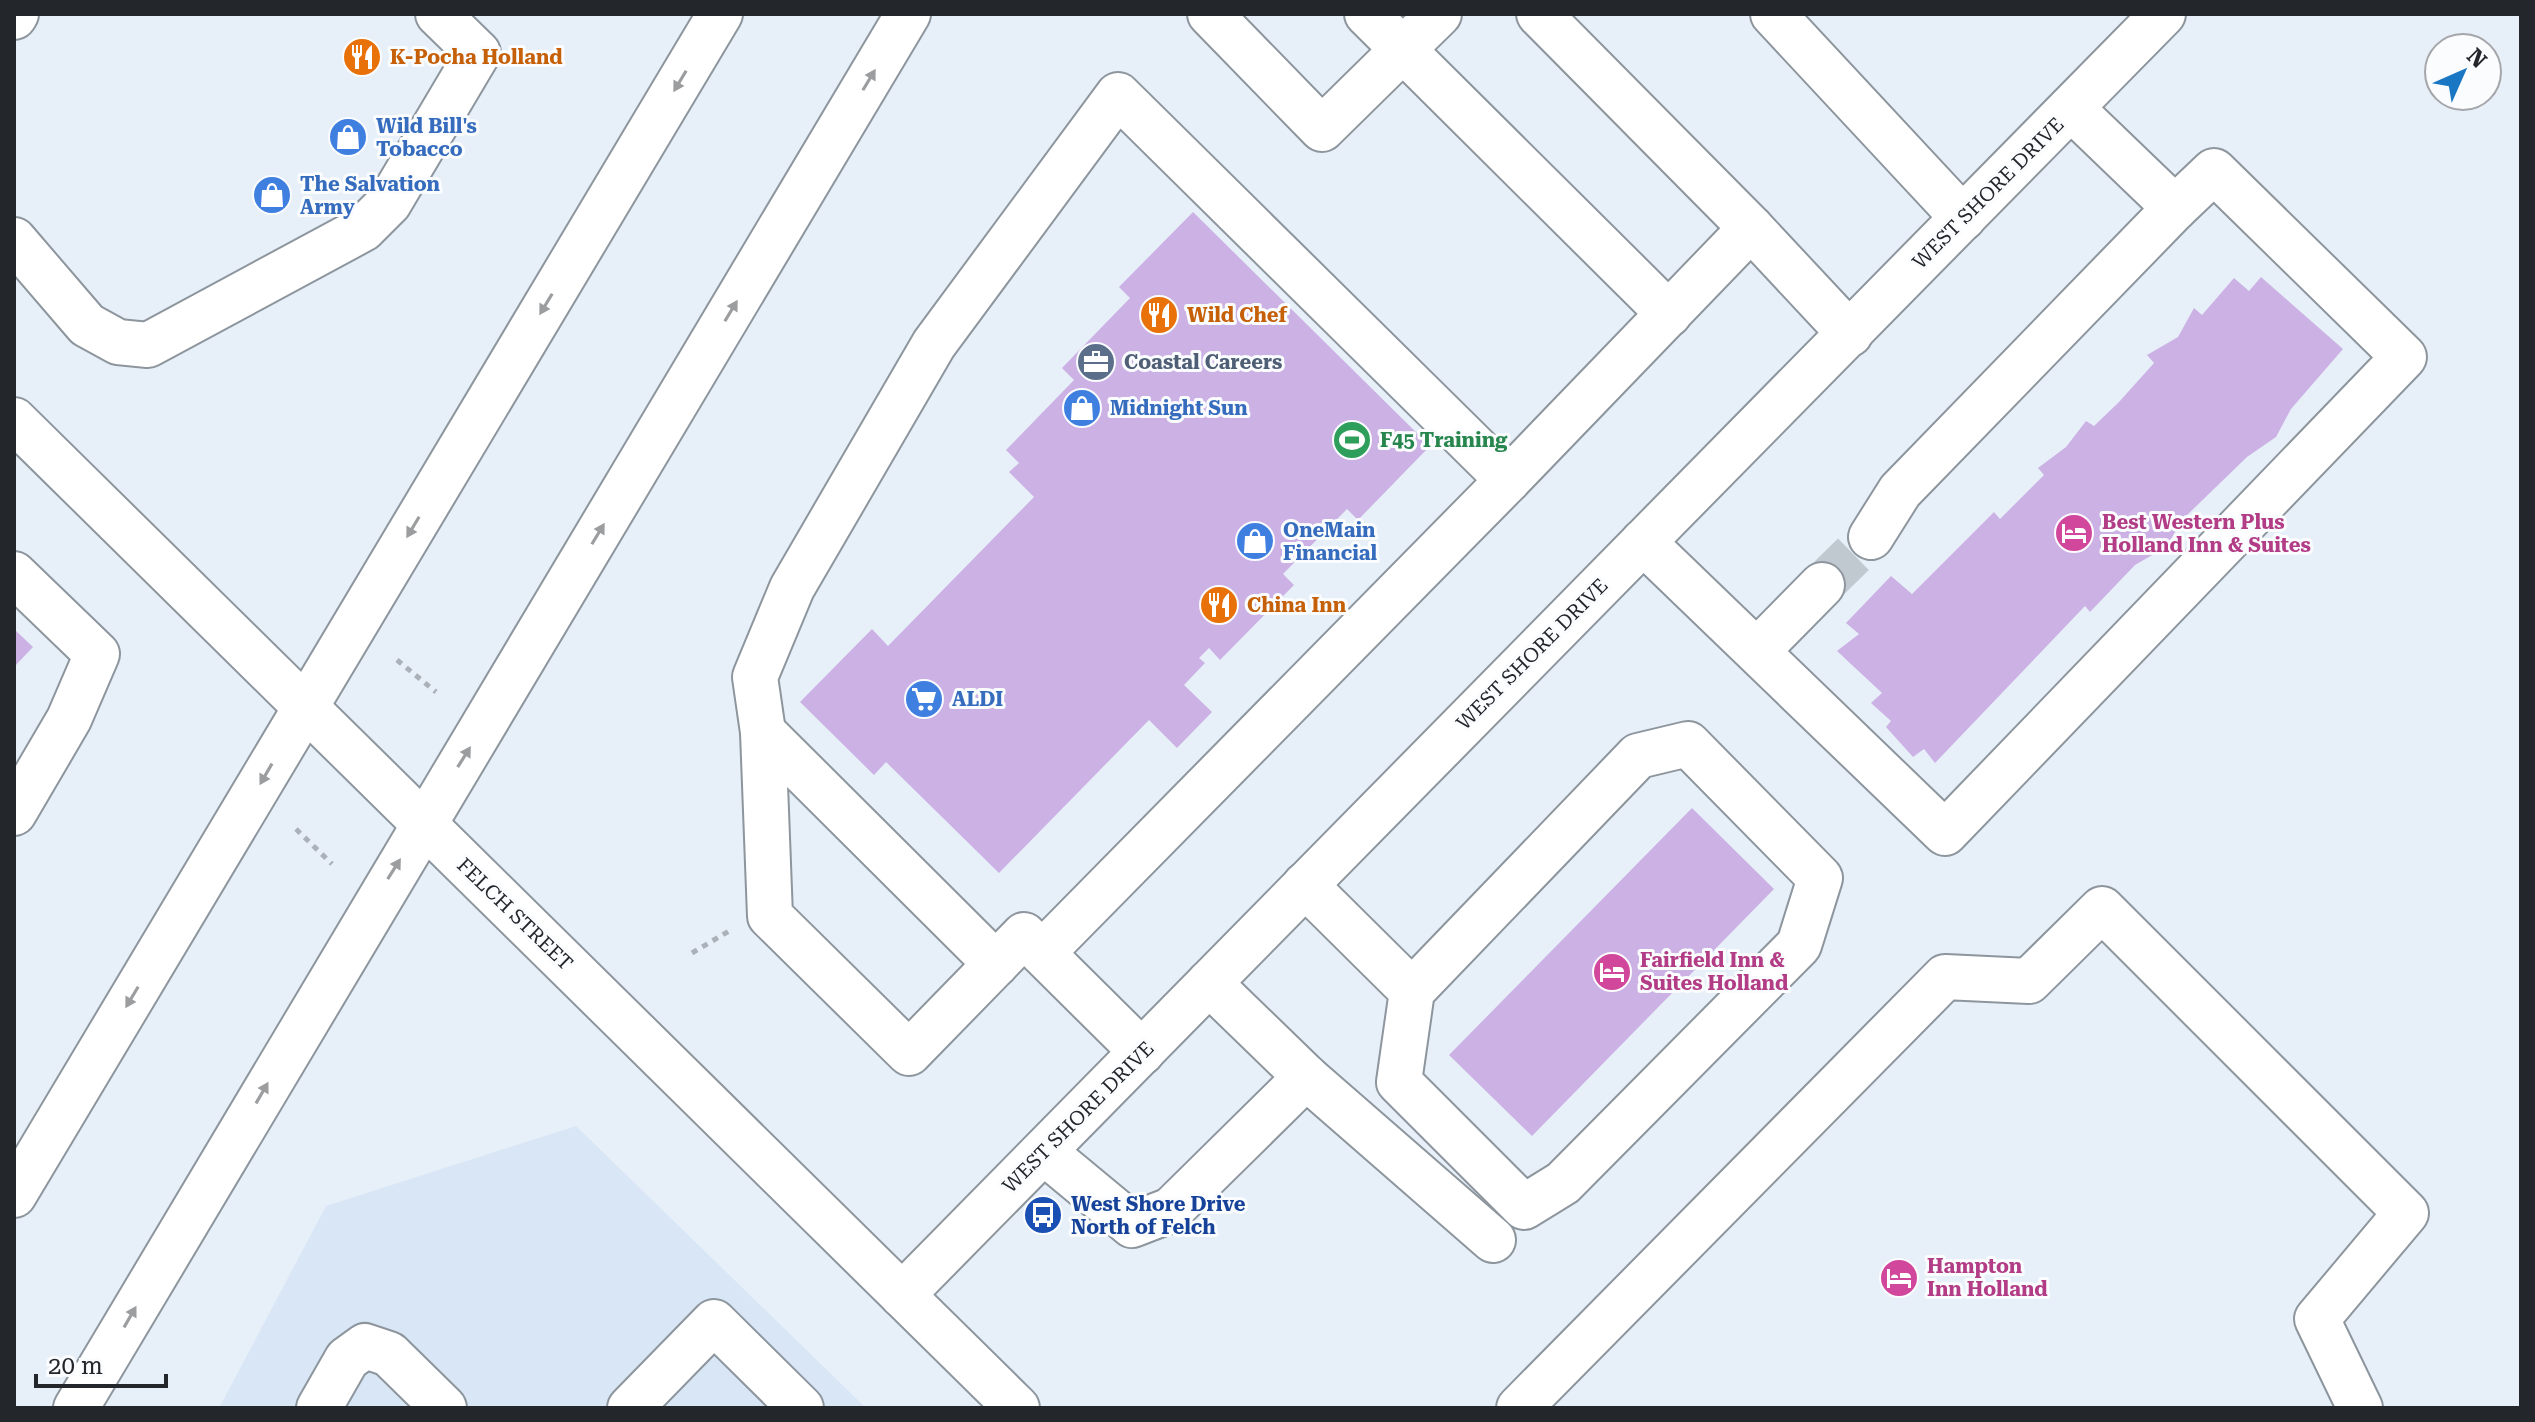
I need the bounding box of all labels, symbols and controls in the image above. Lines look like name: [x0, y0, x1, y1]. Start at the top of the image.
north arrow: [2423, 32, 2503, 112]
restaurant icon: K-Pocha Holland: [341, 36, 383, 78]
text: N: [2462, 43, 2492, 73]
place label: K-Pocha Holland: [390, 45, 563, 69]
one-way arrow: [862, 69, 876, 91]
one-way arrow: [674, 70, 688, 92]
street label: WEST SHORE DRIVE: [1907, 112, 2069, 274]
place label: Wild Bill's Tobacco: [376, 114, 477, 161]
shop icon: Wild Bill's Tobacco: [327, 116, 369, 158]
place label: The Salvation Army: [300, 172, 441, 219]
shop icon: The Salvation Army: [251, 174, 293, 216]
one-way arrow: [540, 293, 554, 315]
restaurant icon: Wild Chef: [1138, 294, 1180, 336]
one-way arrow: [724, 300, 738, 322]
place label: Wild Chef: [1187, 303, 1287, 327]
office icon: Coastal Careers: [1075, 341, 1117, 383]
place label: Coastal Careers: [1124, 350, 1282, 374]
shop icon: Midnight Sun: [1061, 387, 1103, 429]
place label: Midnight Sun: [1110, 396, 1248, 420]
sports icon: F45 Training: [1331, 419, 1373, 461]
place label: F45 Training: [1380, 428, 1508, 452]
place label: Best Western Plus Holland Inn & Suites: [2102, 510, 2311, 557]
hotel icon: Best Western Plus Holland Inn & Suites: [2053, 512, 2095, 554]
one-way arrow: [406, 516, 420, 538]
place label: OneMain Financial: [1283, 518, 1378, 565]
shop icon: OneMain Financial: [1234, 520, 1276, 562]
one-way arrow: [591, 523, 605, 545]
street label: WEST SHORE DRIVE: [1451, 573, 1613, 735]
restaurant icon: China Inn: [1198, 584, 1240, 626]
place label: China Inn: [1247, 593, 1347, 617]
supermarket icon: ALDI: [903, 678, 945, 720]
place label: ALDI: [952, 687, 1003, 711]
one-way arrow: [457, 746, 471, 768]
one-way arrow: [259, 763, 273, 785]
street label: FELCH STREET: [452, 853, 578, 975]
one-way arrow: [387, 858, 401, 880]
place label: Fairfield Inn & Suites Holland: [1640, 948, 1789, 995]
hotel icon: Fairfield Inn & Suites Holland: [1591, 951, 1633, 993]
one-way arrow: [125, 986, 139, 1008]
street label: WEST SHORE DRIVE: [997, 1036, 1159, 1198]
one-way arrow: [254, 1081, 268, 1104]
place label: West Shore Drive North of Felch: [1071, 1192, 1246, 1239]
bus stop icon: West Shore Drive North of Felch: [1022, 1194, 1064, 1236]
place label: Hampton Inn Holland: [1927, 1254, 2048, 1301]
hotel icon: Hampton Inn Holland: [1878, 1257, 1920, 1299]
one-way arrow: [123, 1306, 137, 1328]
scale bar: [36, 1338, 166, 1388]
text: 20 m: [48, 1352, 103, 1380]

